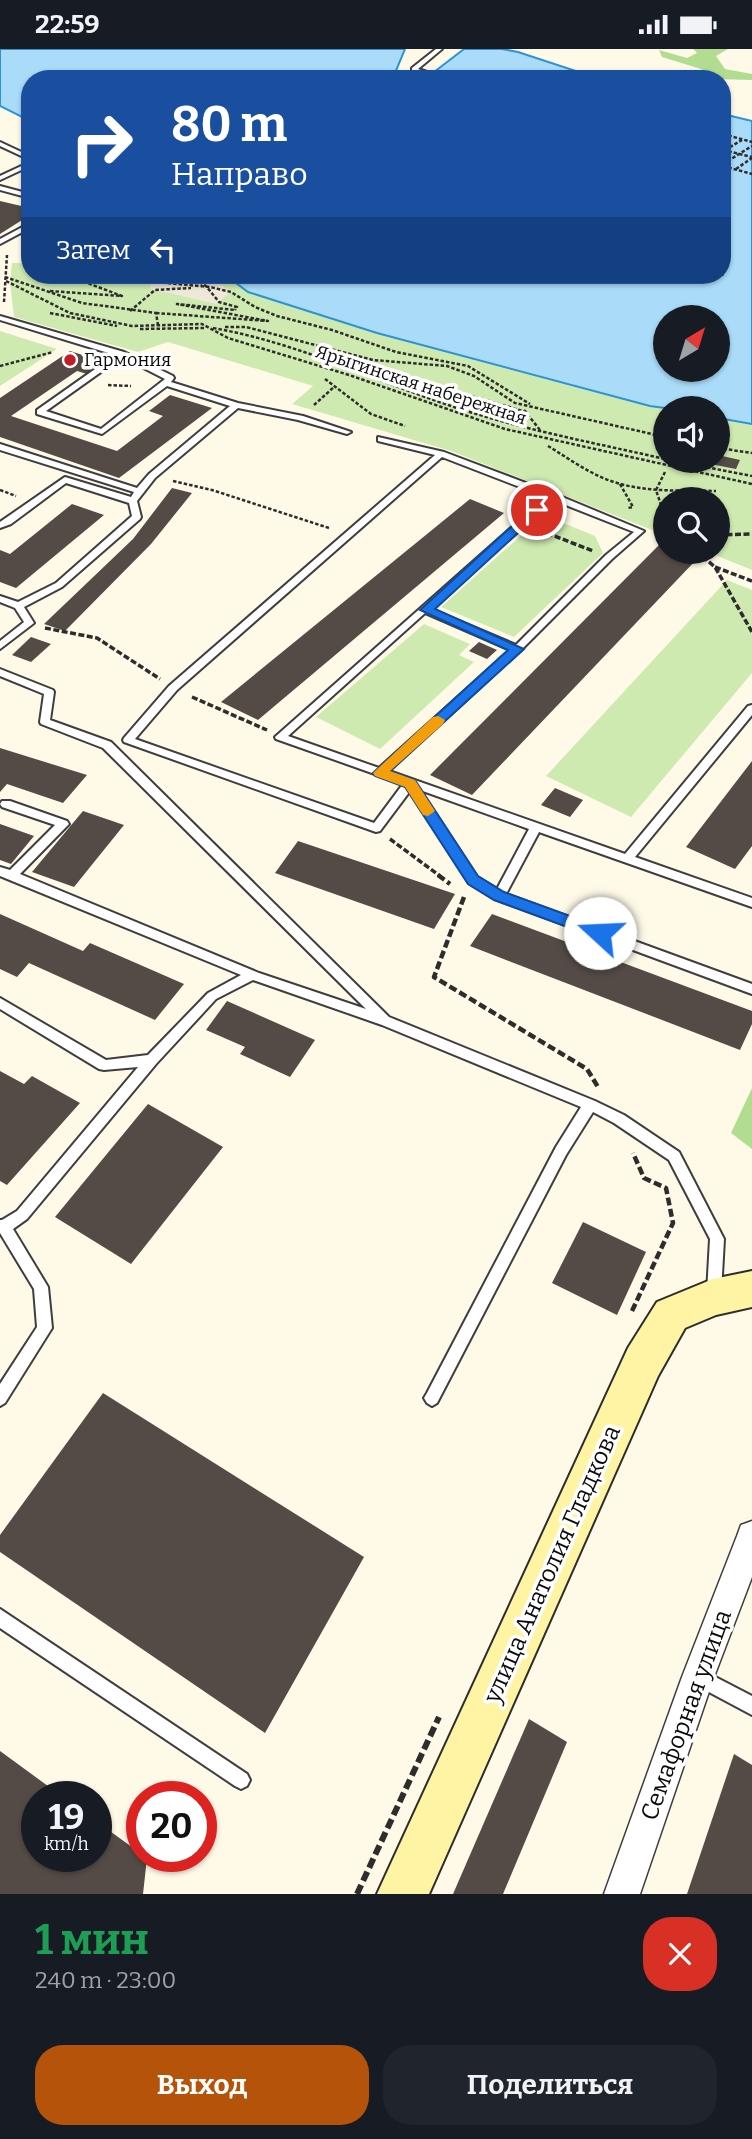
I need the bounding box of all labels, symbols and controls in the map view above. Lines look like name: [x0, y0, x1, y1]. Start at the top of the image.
text: 22:59: [35, 9, 100, 40]
text: 80 m: [171, 95, 287, 154]
icon: right: [56, 98, 147, 189]
text: Направо: [171, 155, 308, 193]
icon: left: [144, 231, 182, 269]
text: Затем: [56, 235, 130, 266]
north arrow: [653, 305, 730, 381]
map controls: [653, 305, 730, 564]
street label: Ярыгинская набережная: [313, 341, 529, 430]
place label: Гармония: [84, 349, 171, 371]
marker: Гармония: [62, 352, 78, 368]
button: sound: [653, 396, 730, 473]
pin: [507, 480, 567, 540]
button: search: [653, 487, 730, 564]
icon: arrive: [518, 491, 556, 529]
position arrow: [563, 896, 637, 970]
street label: улица Анатолия Гладкова: [478, 1421, 626, 1708]
street label: Семафорная улица: [635, 1606, 737, 1824]
speed limit sign: 20: [126, 1781, 217, 1872]
text: 19: [49, 1796, 84, 1838]
text: km/h: [44, 1833, 89, 1855]
text: 1 мин: [35, 1915, 149, 1965]
button: close: [643, 1917, 717, 1991]
text: 240 m · 23:00: [35, 1966, 176, 1994]
button: Выход: [35, 2045, 369, 2125]
button: Поделиться: [383, 2045, 717, 2125]

